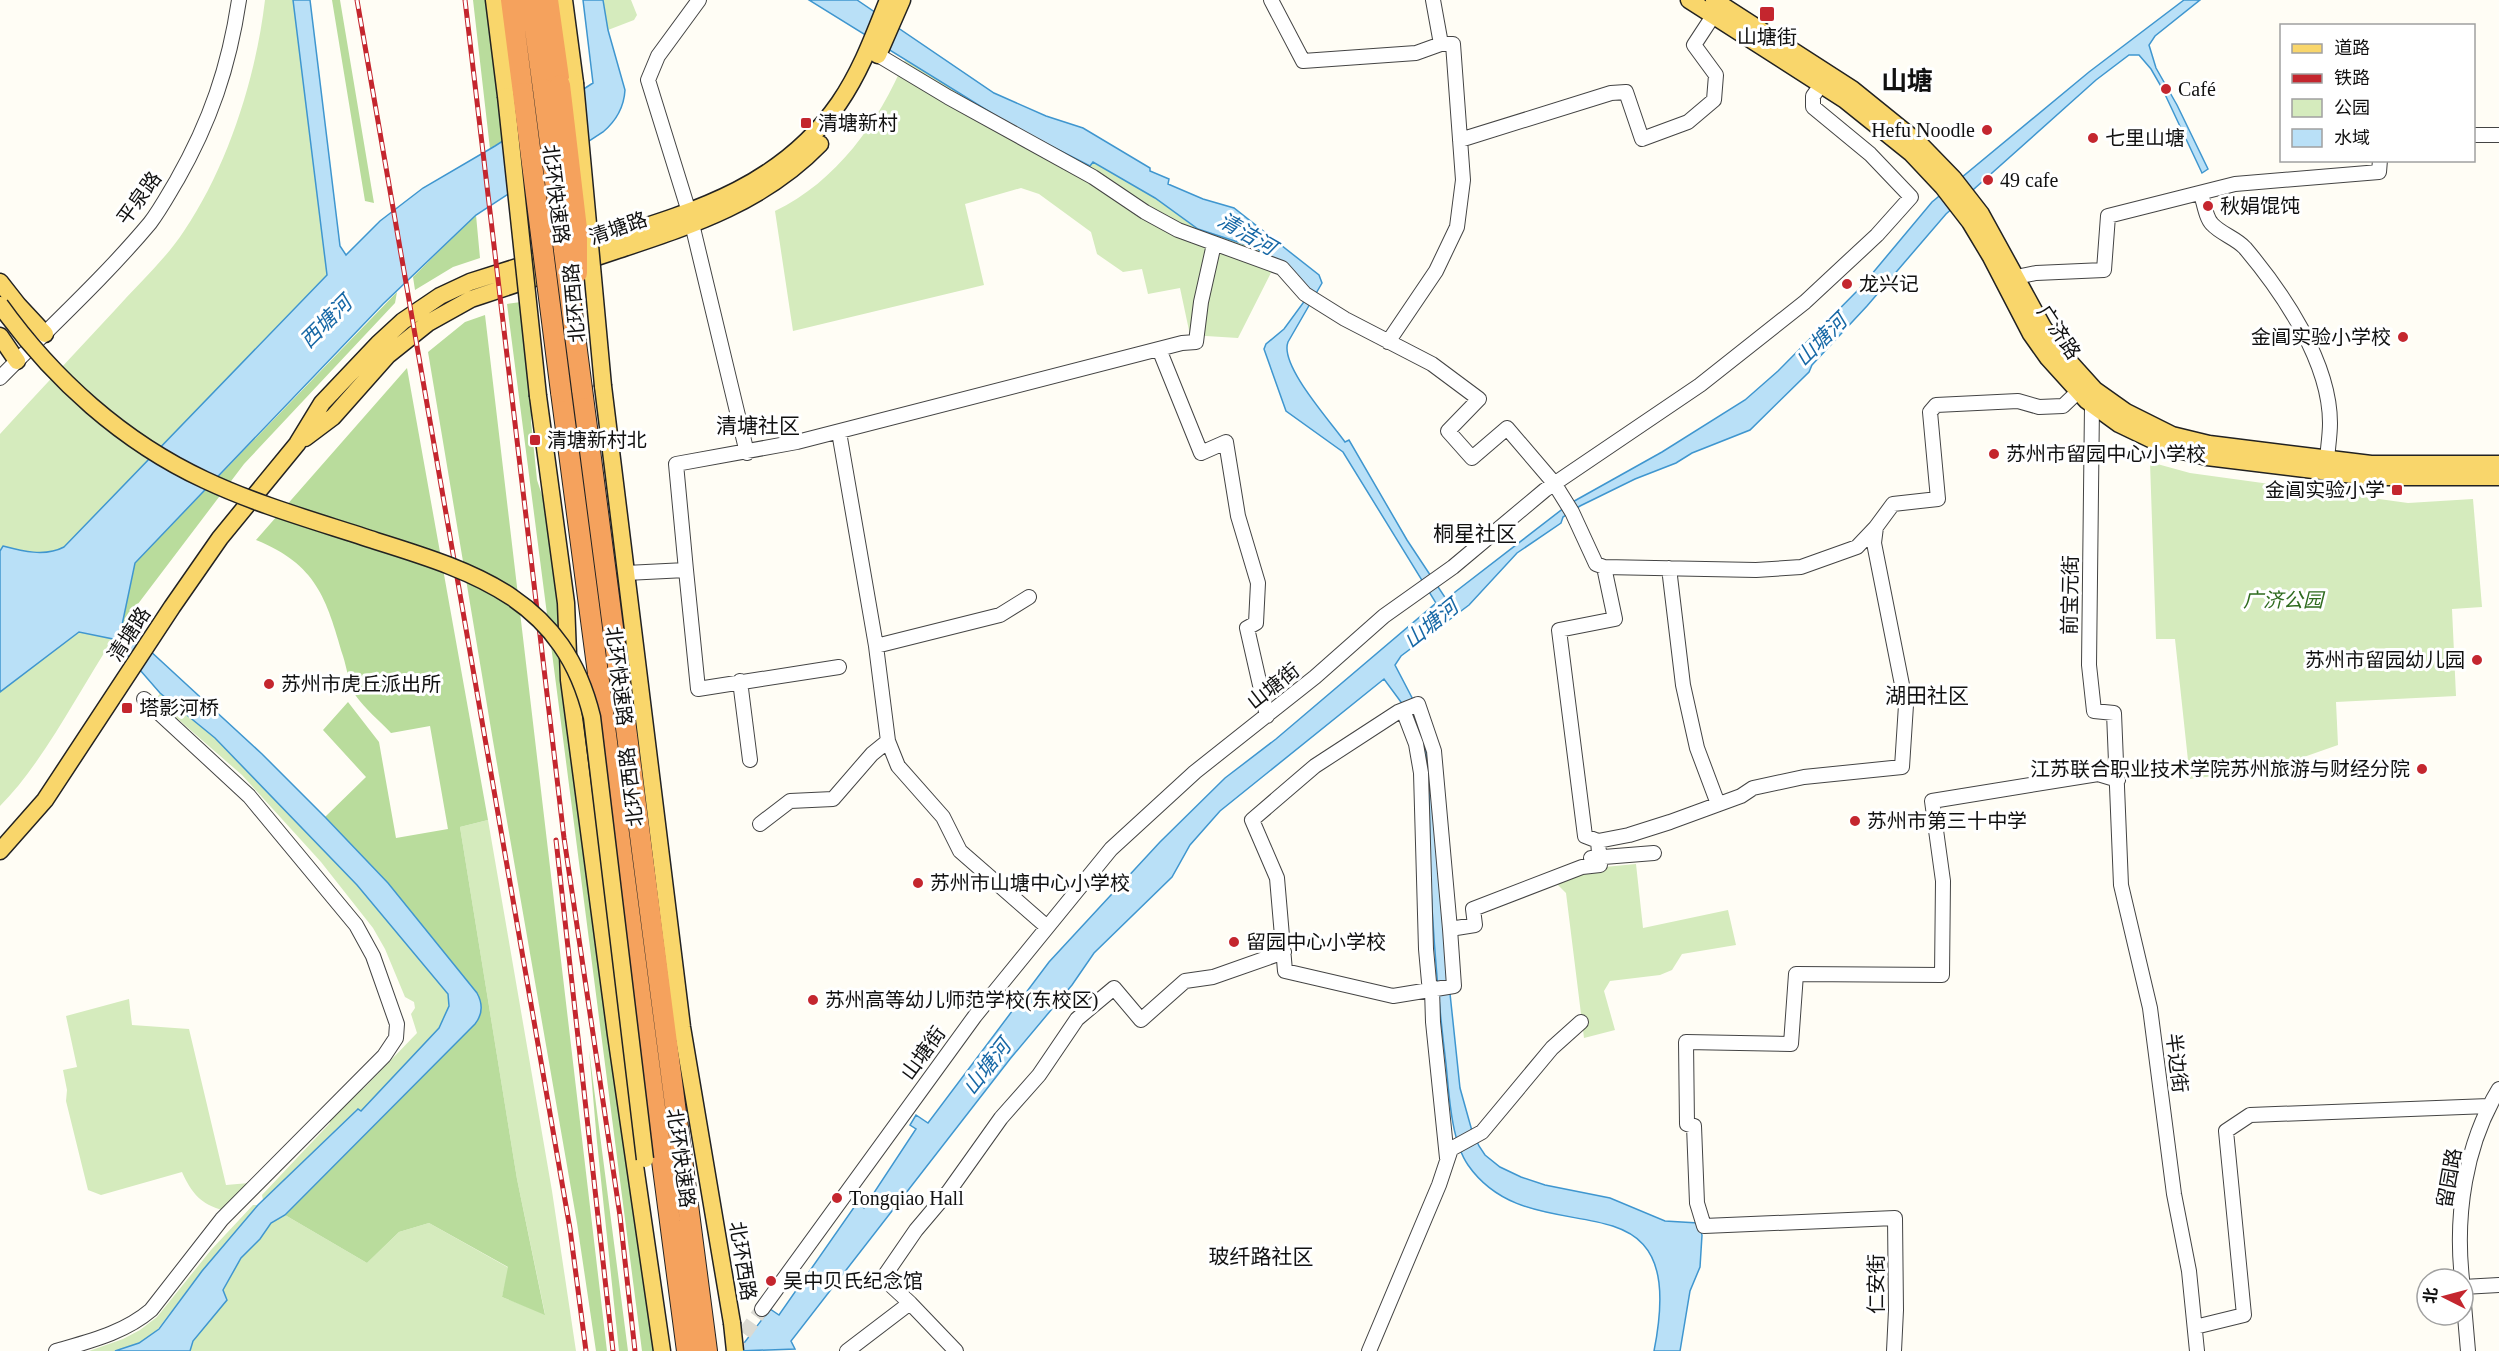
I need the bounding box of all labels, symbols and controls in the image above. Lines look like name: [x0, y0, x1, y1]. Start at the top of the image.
marker: 山塘街: [1758, 5, 1776, 23]
legend: [2280, 24, 2475, 162]
place label: 山塘街: [1737, 26, 1797, 48]
text: 道路: [2334, 38, 2370, 58]
district label: 山塘: [1881, 67, 1933, 96]
text: 铁路: [2334, 68, 2370, 88]
place label: Café: [2178, 78, 2216, 100]
marker: Café: [2159, 82, 2173, 96]
text: 公园: [2334, 98, 2370, 118]
place label: 清塘新村: [818, 112, 898, 134]
marker: 清塘新村: [799, 116, 813, 130]
place label: Hefu Noodle: [1871, 119, 1975, 141]
marker: Hefu Noodle: [1980, 123, 1994, 137]
place label: 七里山塘: [2105, 127, 2185, 149]
text: 水域: [2334, 128, 2370, 148]
marker: 七里山塘: [2086, 131, 2100, 145]
street label: 北环快速路: [539, 143, 573, 245]
street label: 平泉路: [112, 167, 166, 229]
place label: 49 cafe: [2000, 169, 2058, 191]
marker: 49 cafe: [1981, 173, 1995, 187]
place label: 秋娟馄饨: [2220, 195, 2300, 217]
marker: 秋娟馄饨: [2201, 199, 2215, 213]
street label: 清塘路: [586, 208, 650, 248]
water label: 清洁河: [1214, 208, 1284, 262]
street label: 北环西路: [560, 262, 588, 344]
place label: 龙兴记: [1859, 273, 1919, 295]
marker: 龙兴记: [1840, 277, 1854, 291]
water label: 西塘河: [295, 288, 360, 353]
street label: 广济路: [2033, 301, 2085, 363]
water label: 山塘河: [1790, 306, 1855, 371]
place label: 金阊实验小学校: [2251, 326, 2391, 348]
marker: 金阊实验小学校: [2396, 330, 2410, 344]
district label: 清塘社区: [716, 414, 800, 438]
place label: 清塘新村北: [547, 429, 647, 451]
marker: 清塘新村北: [528, 433, 542, 447]
place label: 苏州市留园中心小学校: [2006, 443, 2206, 465]
marker: 苏州市留园中心小学校: [1987, 447, 2001, 461]
place label: 金阊实验小学: [2265, 479, 2385, 501]
marker: 金阊实验小学: [2390, 483, 2404, 497]
district label: 桐星社区: [1433, 522, 1517, 546]
street label: 前宝元街: [2058, 555, 2082, 635]
park label: 广济公园: [2243, 589, 2326, 611]
water label: 山塘河: [1399, 592, 1466, 653]
street label: 清塘路: [103, 603, 155, 665]
street label: 北环快速路: [602, 625, 636, 727]
place label: 苏州市留园幼儿园: [2305, 649, 2465, 671]
marker: 苏州市留园幼儿园: [2470, 653, 2484, 667]
street label: 山塘街: [1243, 659, 1303, 713]
place label: 苏州市虎丘派出所: [281, 673, 441, 695]
marker: 苏州市虎丘派出所: [262, 677, 276, 691]
district label: 湖田社区: [1885, 684, 1969, 708]
place label: 塔影河桥: [139, 697, 219, 719]
marker: 塔影河桥: [120, 701, 134, 715]
street label: 北环西路: [615, 746, 647, 828]
place label: 江苏联合职业技术学院苏州旅游与财经分院: [2030, 758, 2410, 780]
marker: 江苏联合职业技术学院苏州旅游与财经分院: [2415, 762, 2429, 776]
place label: 苏州市第三十中学: [1867, 810, 2027, 832]
marker: 苏州市第三十中学: [1848, 814, 1862, 828]
place label: 苏州市山塘中心小学校: [930, 872, 1130, 894]
marker: 苏州市山塘中心小学校: [911, 876, 925, 890]
place label: 留园中心小学校: [1246, 931, 1386, 953]
marker: 留园中心小学校: [1227, 935, 1241, 949]
place label: 苏州高等幼儿师范学校(东校区): [825, 989, 1098, 1012]
marker: 苏州高等幼儿师范学校(东校区): [806, 993, 820, 1007]
street label: 山塘街: [896, 1022, 950, 1084]
water label: 山塘河: [958, 1032, 1018, 1099]
street label: 半边街: [2162, 1032, 2192, 1094]
street label: 北环快速路: [663, 1107, 699, 1209]
street label: 留园路: [2433, 1147, 2465, 1209]
place label: Tongqiao Hall: [849, 1187, 964, 1210]
marker: Tongqiao Hall: [830, 1191, 844, 1205]
street label: 北环西路: [726, 1220, 760, 1302]
district label: 玻纤路社区: [1209, 1245, 1314, 1269]
street label: 仁安街: [1865, 1254, 1887, 1314]
north arrow: [2415, 1267, 2475, 1327]
place label: 吴中贝氏纪念馆: [783, 1270, 923, 1292]
marker: 吴中贝氏纪念馆: [764, 1274, 778, 1288]
text: 北: [2421, 1287, 2440, 1304]

